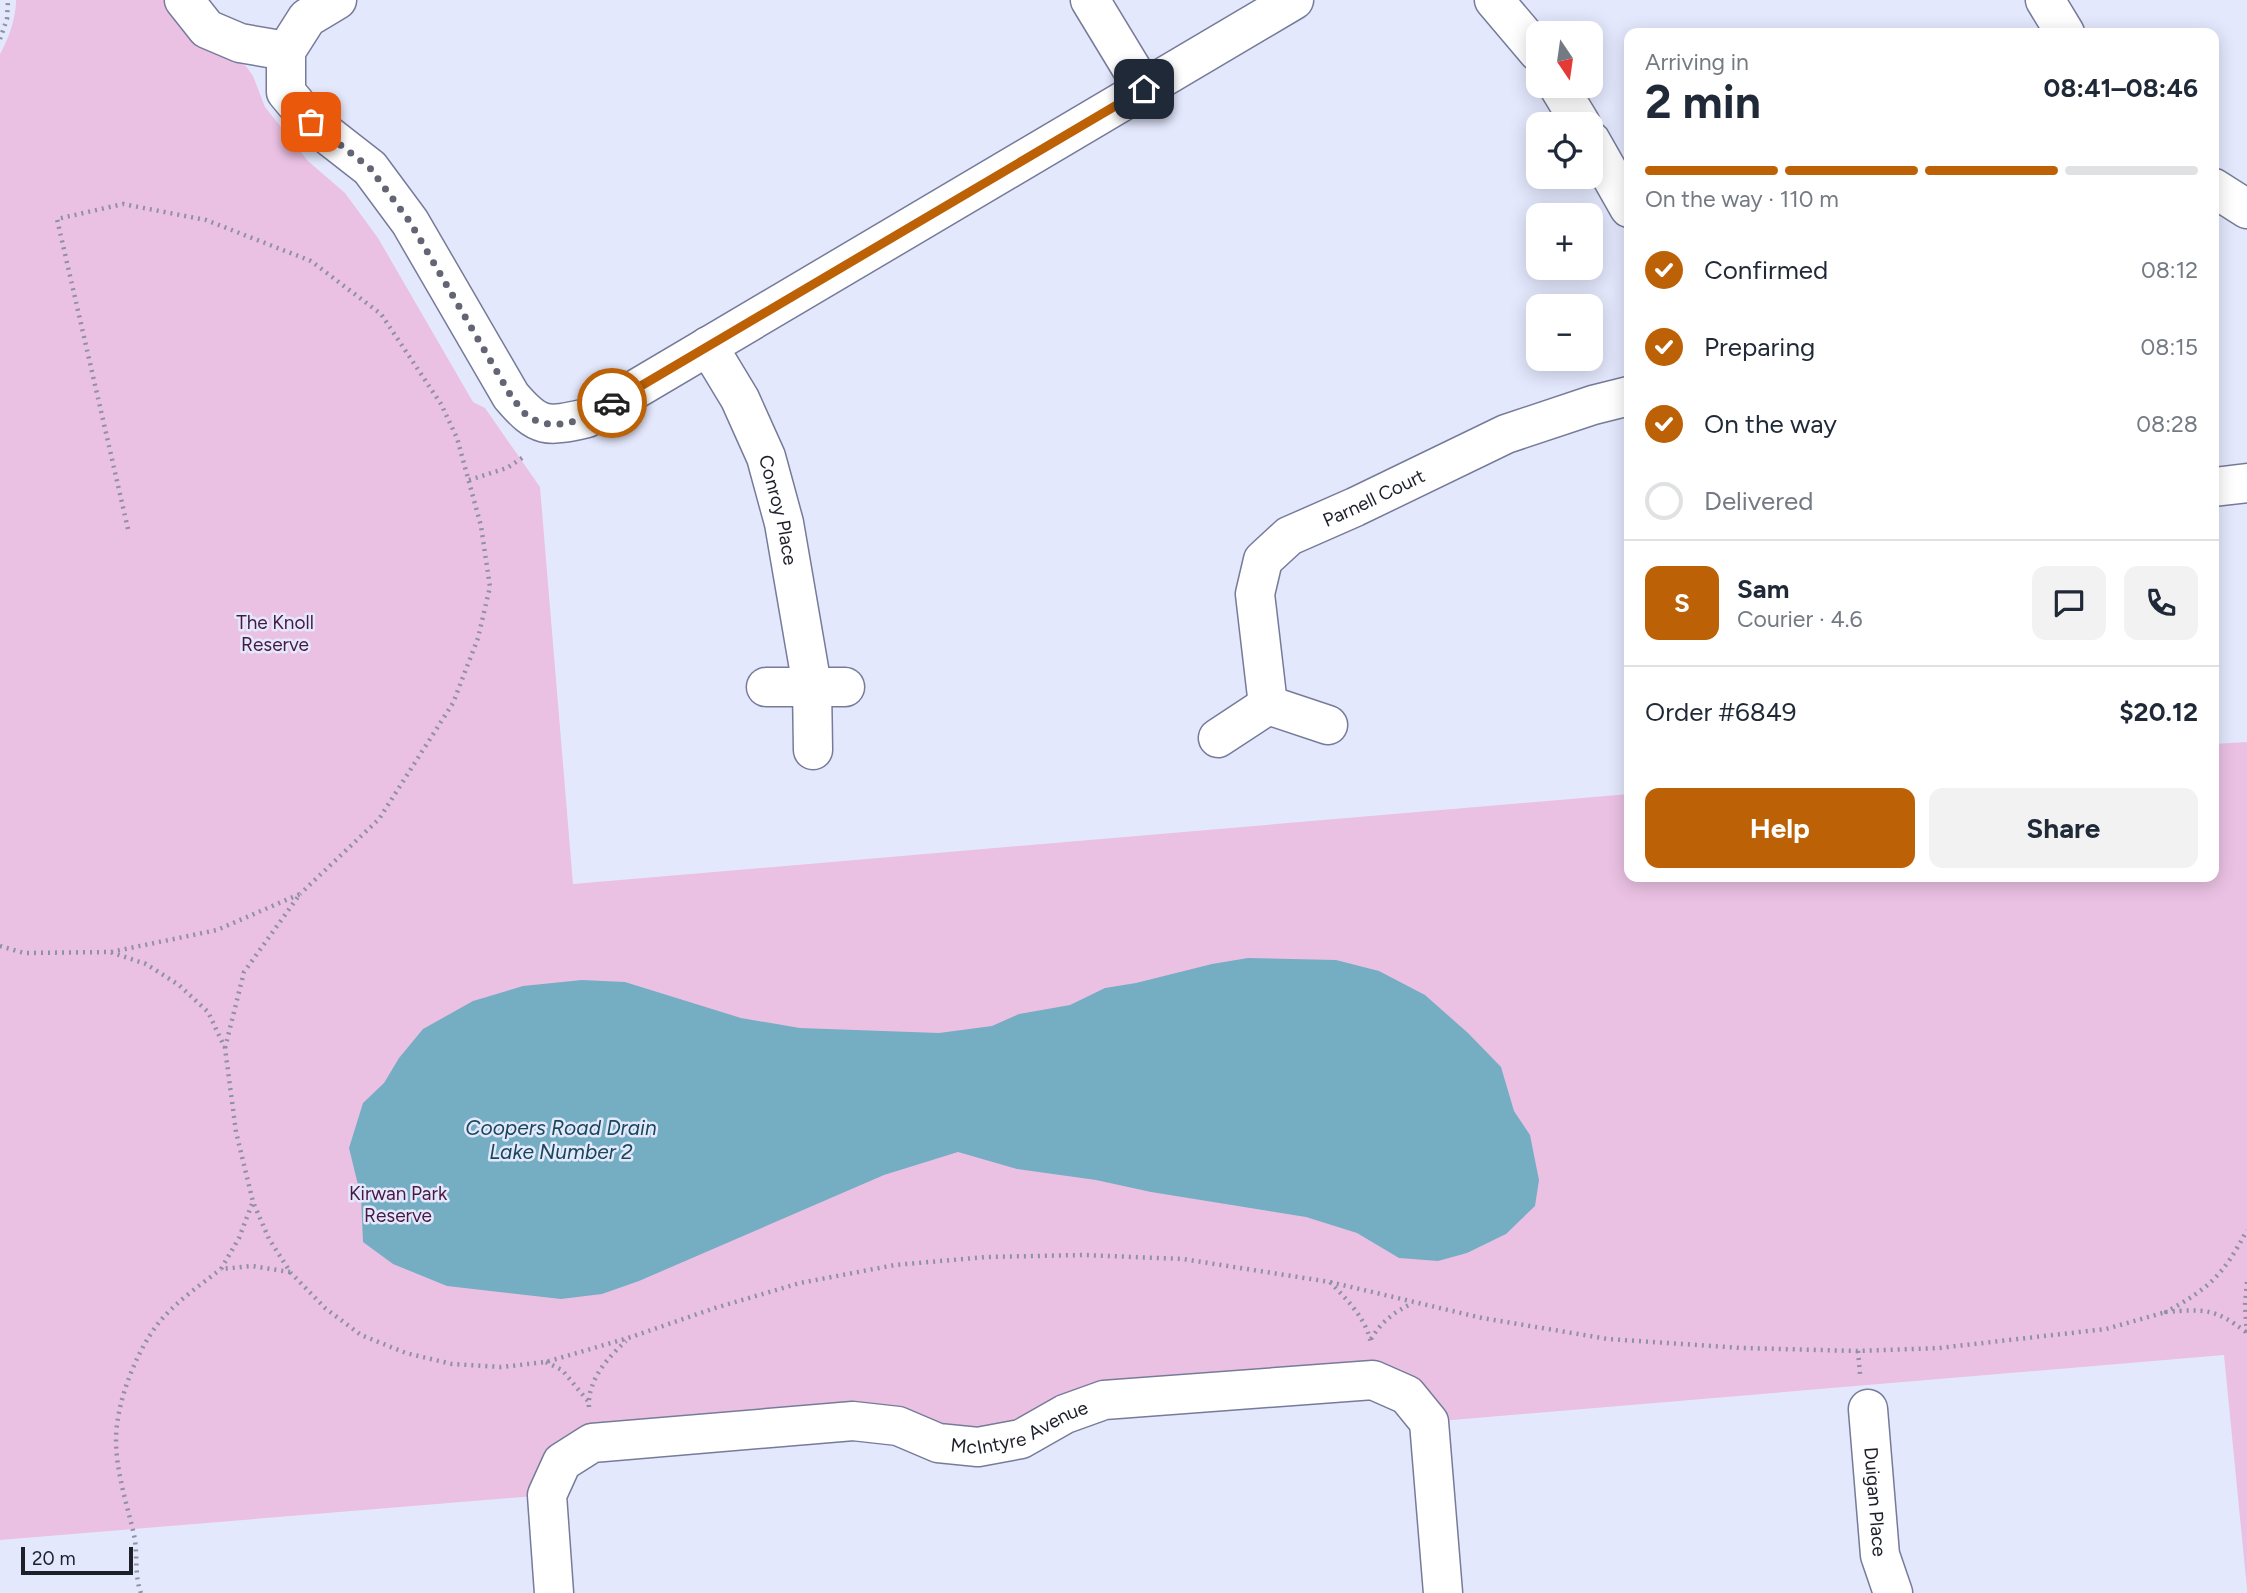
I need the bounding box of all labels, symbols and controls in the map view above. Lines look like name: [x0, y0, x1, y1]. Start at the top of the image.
north arrow: [1526, 21, 1603, 98]
map controls: [1526, 21, 1603, 371]
text: Arriving in: [1645, 48, 1749, 76]
pin: [1114, 59, 1174, 119]
icon: home: [1125, 70, 1163, 108]
text: 08:41–08:46: [2044, 72, 2198, 104]
text: 2 min: [1645, 74, 1761, 130]
pin: [281, 92, 341, 152]
icon: bag: [292, 103, 330, 141]
button: locate: [1526, 112, 1603, 189]
text: On the way · 110 m: [1645, 185, 1839, 213]
button: +: [1526, 203, 1603, 280]
icon: check: [1645, 251, 1683, 289]
text: Confirmed: [1704, 254, 1828, 286]
text: 08:12: [2141, 256, 2198, 284]
button: −: [1526, 294, 1603, 371]
icon: check: [1645, 328, 1683, 366]
text: Preparing: [1704, 331, 1815, 363]
text: 08:15: [2141, 333, 2198, 361]
courier: [577, 368, 647, 438]
icon: car: [593, 384, 631, 422]
icon: check: [1645, 405, 1683, 443]
text: On the way: [1704, 408, 1837, 440]
text: 08:28: [2136, 410, 2198, 438]
street label: Conroy Place: [754, 452, 802, 567]
street label: Parnell Court: [1319, 464, 1428, 532]
text: Delivered: [1704, 485, 1813, 517]
button: chat: [2032, 566, 2106, 640]
button: phone: [2124, 566, 2198, 640]
text: Sam: [1737, 573, 1789, 605]
text: S: [1674, 587, 1690, 619]
text: Courier · 4.6: [1737, 605, 1863, 633]
park label: The Knoll Reserve: [236, 611, 314, 656]
text: Order #6849: [1645, 696, 1797, 728]
text: $20.12: [2119, 696, 2198, 728]
button: Help: [1645, 788, 1915, 868]
button: Share: [1929, 788, 2198, 868]
water label: Coopers Road Drain Lake Number 2: [465, 1115, 657, 1164]
park label: Kirwan Park Reserve: [349, 1182, 448, 1227]
street label: McIntyre Avenue: [950, 1396, 1091, 1459]
street label: Duigan Place: [1859, 1446, 1891, 1557]
scale bar: [21, 1544, 133, 1576]
text: 20 m: [32, 1547, 76, 1570]

